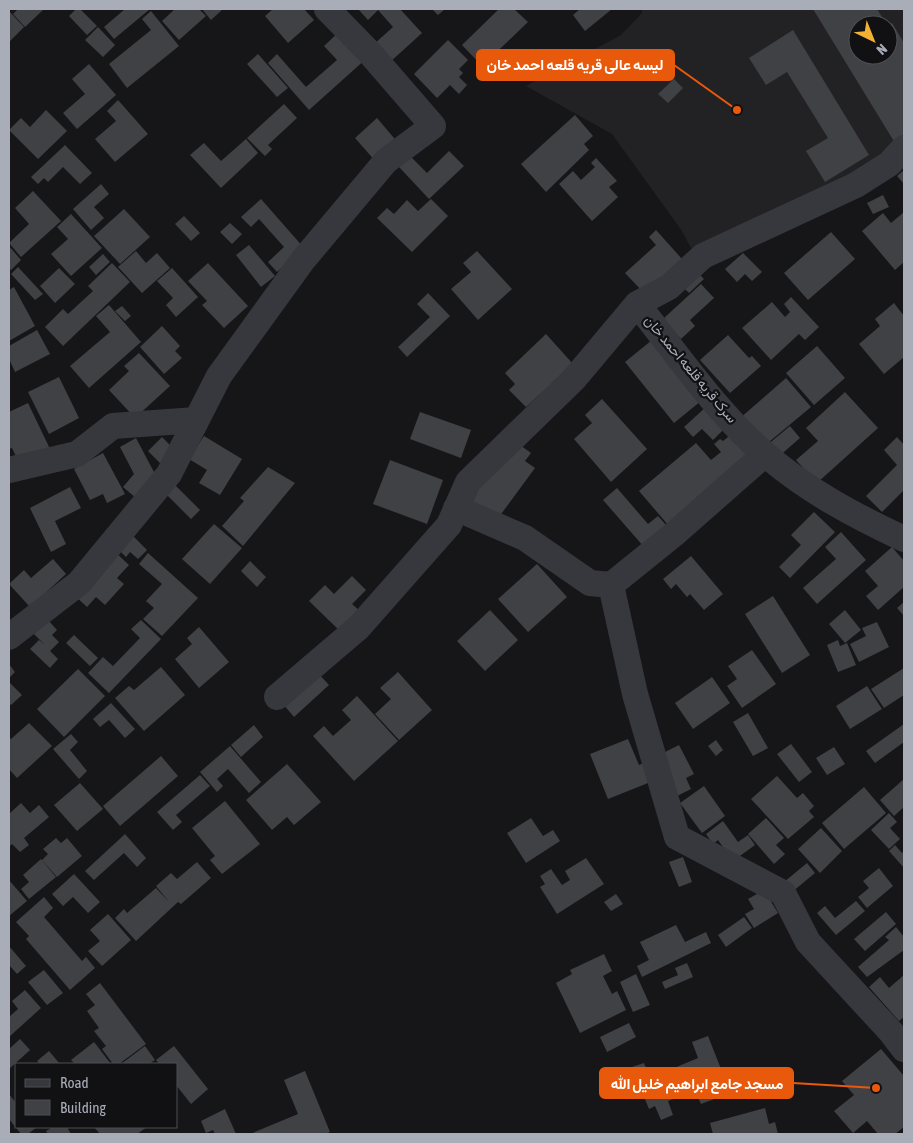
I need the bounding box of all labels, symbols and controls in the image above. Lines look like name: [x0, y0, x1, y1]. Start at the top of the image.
north arrow: [848, 15, 898, 65]
text: N: [873, 41, 890, 58]
callout: لیسه عالی قریه قلعه احمد خان: [477, 50, 674, 80]
text: لیسه عالی قریه قلعه احمد خان: [486, 56, 664, 74]
street label: سرک قریه قلعه احمد خان: [641, 312, 741, 427]
legend: [15, 1063, 178, 1128]
callout: مسجد جامع ابراهیم خلیل الله: [600, 1068, 793, 1098]
text: Road: [60, 1074, 89, 1091]
text: مسجد جامع ابراهیم خلیل الله: [611, 1075, 783, 1094]
text: Building: [60, 1099, 106, 1116]

